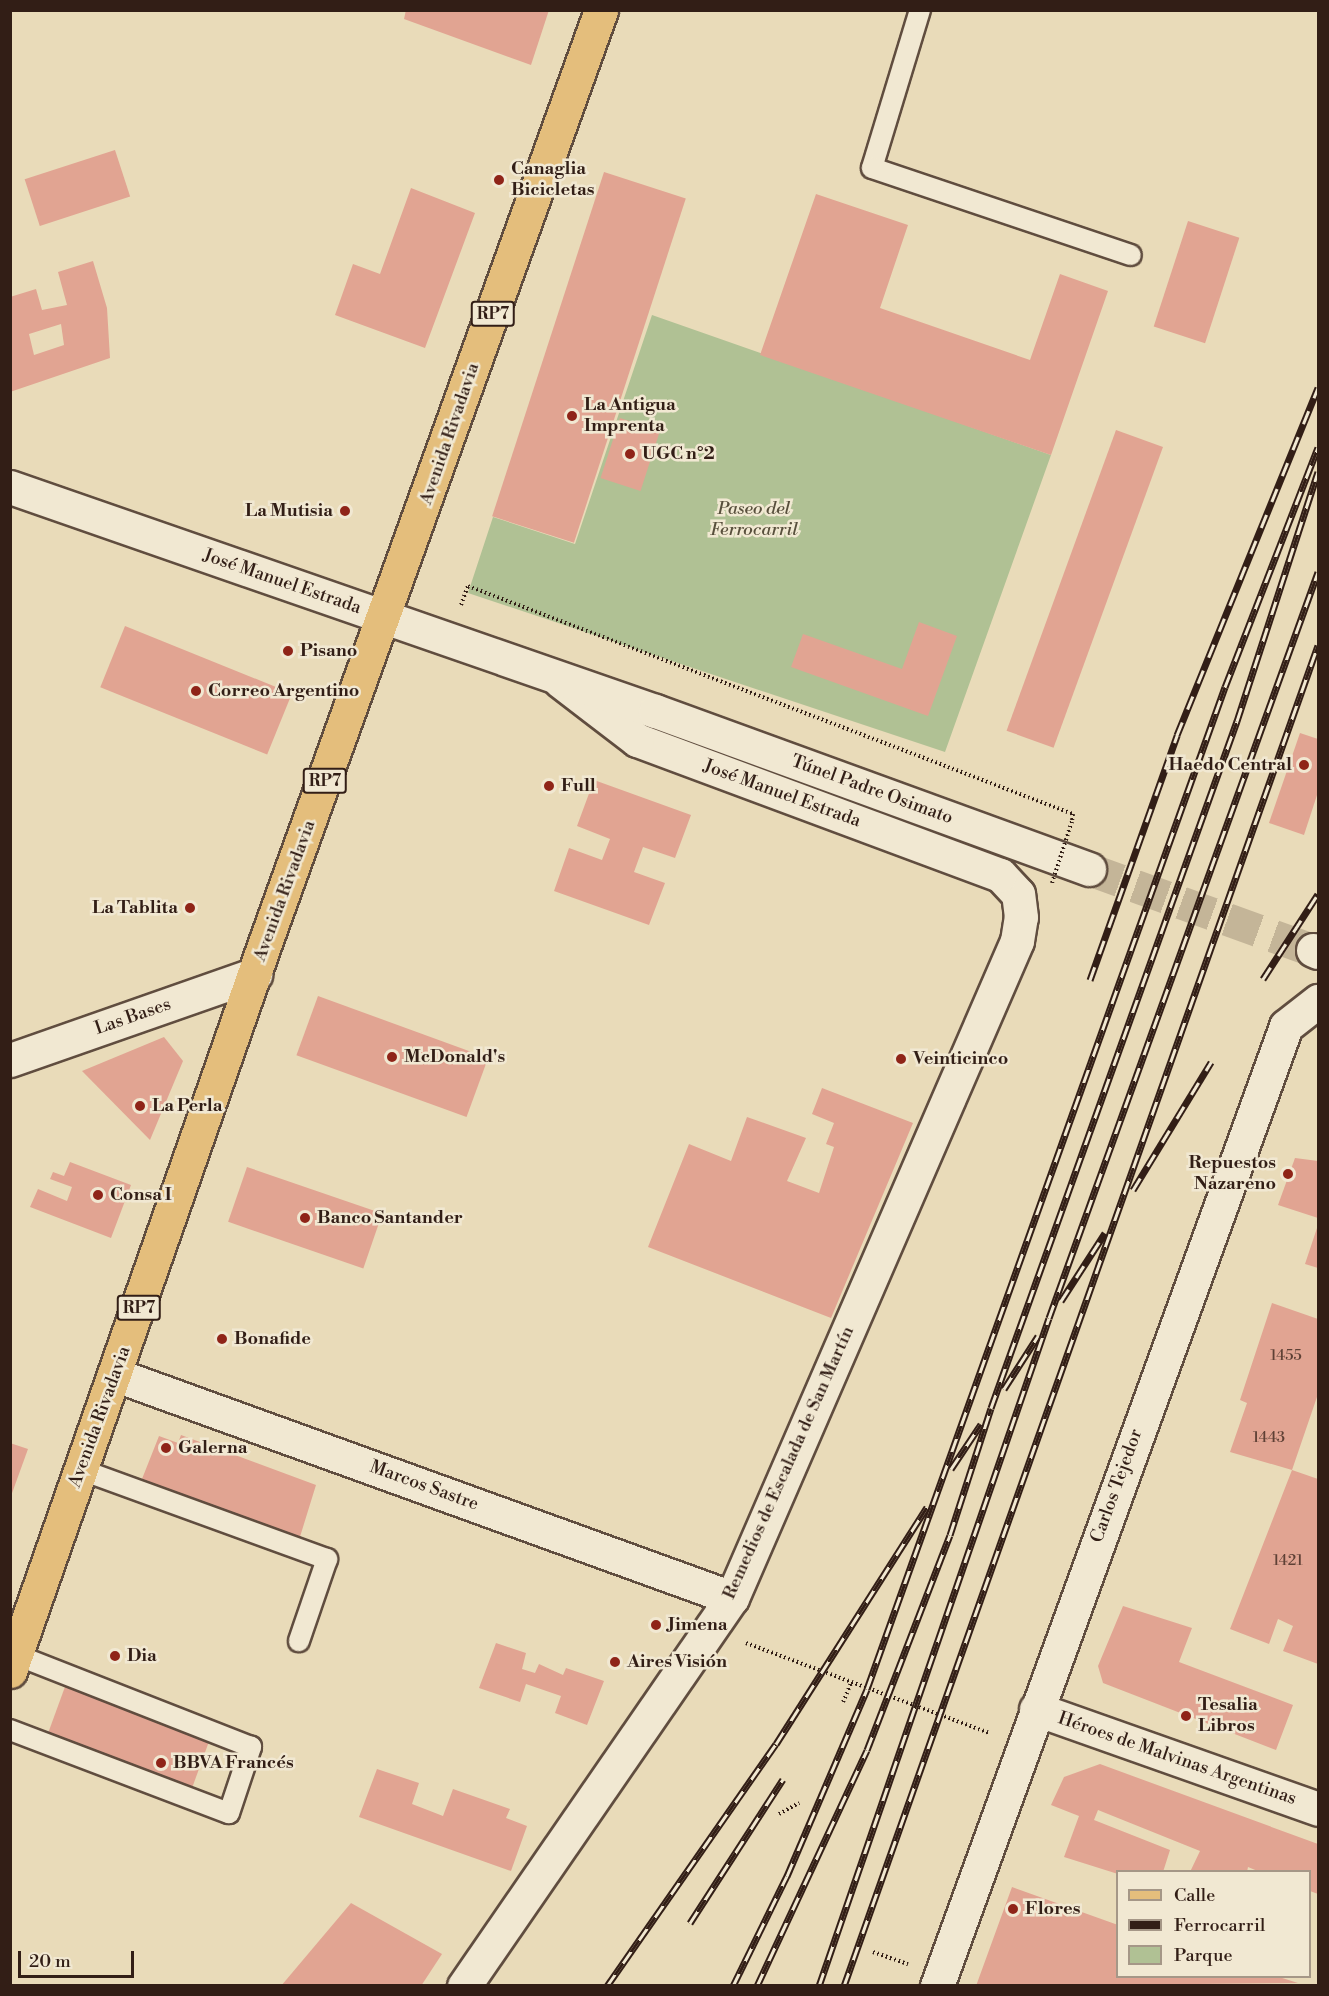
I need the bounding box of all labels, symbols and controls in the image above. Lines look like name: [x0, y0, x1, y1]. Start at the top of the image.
place label: Canaglia Bicicletas: [511, 159, 595, 201]
marker: Canaglia Bicicletas: [492, 173, 506, 187]
road number: RP7: [470, 301, 516, 327]
street label: Avenida Rivadavia: [416, 360, 484, 508]
place label: La Antigua Imprenta: [584, 395, 676, 438]
marker: La Antigua Imprenta: [565, 409, 579, 423]
place label: UGC n°2: [642, 443, 715, 465]
marker: UGC n°2: [623, 447, 637, 461]
park label: Paseo del Ferrocarril: [710, 499, 798, 542]
place label: La Mutisia: [245, 500, 333, 522]
marker: La Mutisia: [338, 504, 352, 518]
street label: José Manuel Estrada: [200, 545, 364, 619]
place label: Pisano: [300, 640, 357, 662]
marker: Pisano: [281, 644, 295, 658]
place label: Correo Argentino: [208, 680, 359, 702]
marker: Correo Argentino: [189, 684, 203, 698]
street label: Túnel Padre Osimato: [788, 751, 956, 829]
place label: Haedo Central: [1168, 754, 1292, 776]
street label: José Manuel Estrada: [700, 756, 864, 832]
marker: Haedo Central: [1297, 758, 1311, 772]
road number: RP7: [302, 768, 348, 794]
place label: Full: [561, 775, 596, 797]
marker: Full: [542, 779, 556, 793]
street label: Avenida Rivadavia: [249, 818, 321, 964]
place label: La Tablita: [92, 897, 178, 919]
marker: La Tablita: [183, 901, 197, 915]
street label: Las Bases: [92, 994, 174, 1040]
place label: McDonald's: [404, 1046, 505, 1068]
place label: Veinticinco: [913, 1048, 1008, 1070]
marker: McDonald's: [385, 1050, 399, 1064]
marker: Veinticinco: [894, 1052, 908, 1066]
place label: La Perla: [152, 1095, 222, 1117]
marker: La Perla: [133, 1099, 147, 1113]
place label: Repuestos Nazareno: [1188, 1153, 1276, 1196]
marker: Repuestos Nazareno: [1281, 1167, 1295, 1181]
place label: Consa I: [110, 1184, 172, 1206]
marker: Consa I: [91, 1188, 105, 1202]
place label: Banco Santander: [317, 1207, 463, 1229]
marker: Banco Santander: [298, 1211, 312, 1225]
road number: RP7: [116, 1295, 162, 1321]
street label: Remedios de Escalada de San Martín: [719, 1323, 859, 1603]
place label: Bonafide: [234, 1328, 311, 1350]
marker: Bonafide: [215, 1332, 229, 1346]
street label: Avenida Rivadavia: [64, 1344, 136, 1490]
house number: 1455: [1270, 1347, 1302, 1365]
street label: Carlos Tejedor: [1086, 1426, 1148, 1546]
house number: 1443: [1253, 1429, 1285, 1447]
place label: Galerna: [178, 1437, 247, 1459]
marker: Galerna: [159, 1441, 173, 1455]
street label: Marcos Sastre: [367, 1456, 481, 1516]
house number: 1421: [1273, 1552, 1303, 1570]
place label: Jimena: [668, 1614, 728, 1636]
marker: Jimena: [649, 1618, 663, 1632]
place label: Dia: [127, 1645, 157, 1667]
marker: Dia: [108, 1649, 122, 1663]
place label: Aires Visión: [627, 1651, 727, 1673]
marker: Aires Visión: [608, 1655, 622, 1669]
place label: Tesalia Libros: [1198, 1695, 1258, 1738]
street label: Héroes de Malvinas Argentinas: [1055, 1708, 1299, 1810]
marker: Tesalia Libros: [1179, 1709, 1193, 1723]
place label: BBVA Francés: [173, 1752, 294, 1774]
marker: BBVA Francés: [154, 1756, 168, 1770]
legend: [1116, 1870, 1311, 1978]
text: Calle: [1174, 1884, 1215, 1907]
place label: Flores: [1025, 1898, 1081, 1920]
marker: Flores: [1006, 1902, 1020, 1916]
text: Ferrocarril: [1174, 1914, 1265, 1937]
scale bar: [21, 1939, 136, 1977]
text: Parque: [1174, 1944, 1233, 1967]
text: 20 m: [29, 1950, 71, 1973]

